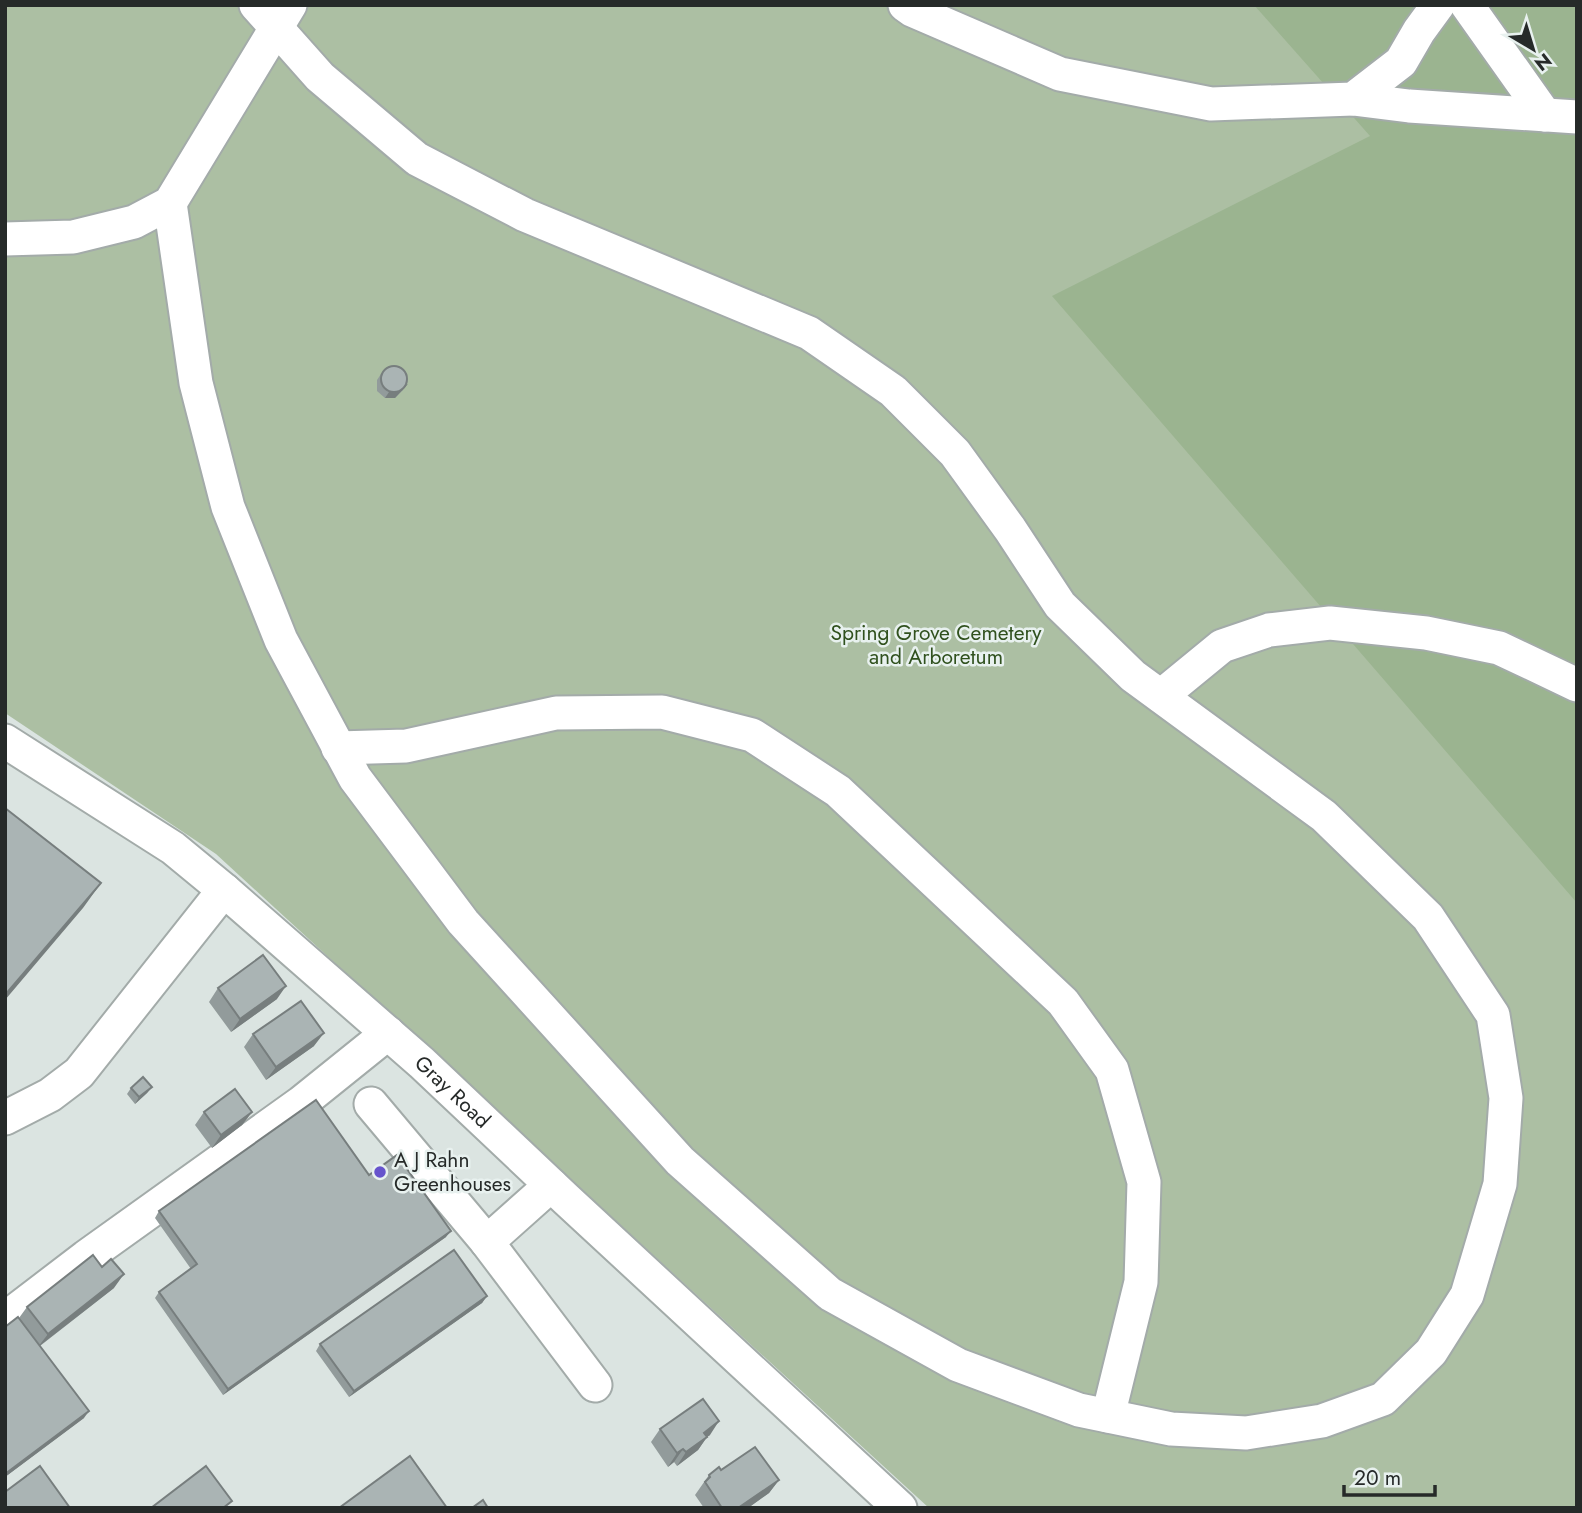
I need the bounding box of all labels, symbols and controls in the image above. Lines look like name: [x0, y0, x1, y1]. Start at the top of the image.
north arrow: [1498, 14, 1568, 84]
text: N: [1529, 47, 1557, 77]
park label: Spring Grove Cemetery and Arboretum: [830, 618, 1042, 672]
street label: Gray Road: [408, 1048, 497, 1135]
place label: A J Rahn Greenhouses: [394, 1145, 511, 1199]
marker: A J Rahn Greenhouses: [372, 1164, 388, 1180]
scale bar: [1344, 1454, 1435, 1498]
text: 20 m: [1354, 1463, 1401, 1493]

